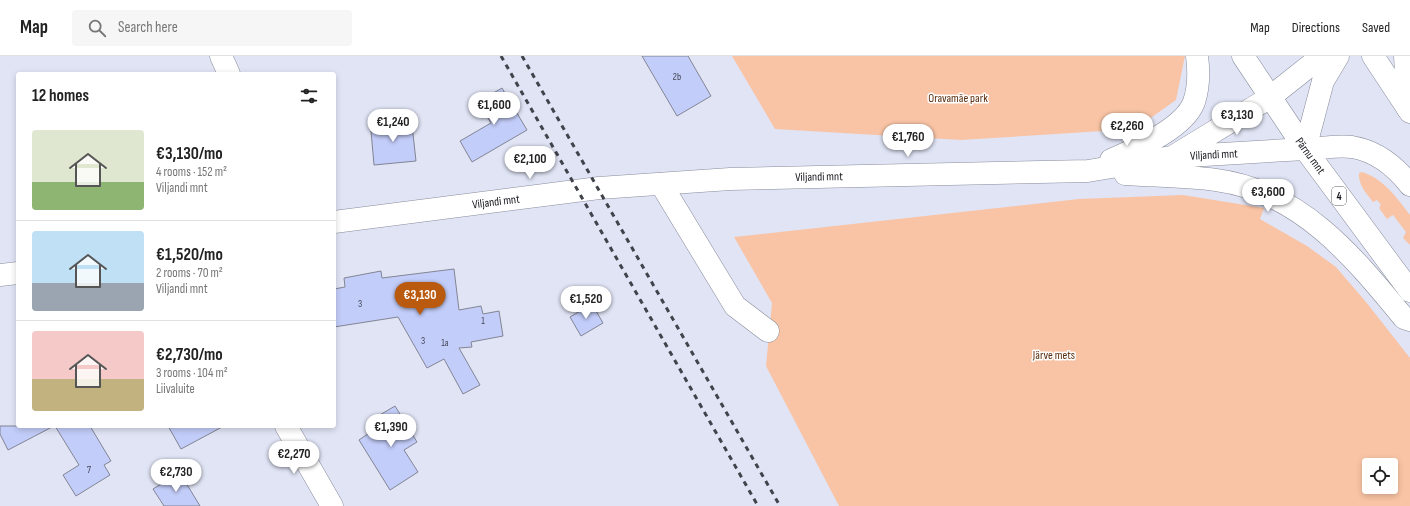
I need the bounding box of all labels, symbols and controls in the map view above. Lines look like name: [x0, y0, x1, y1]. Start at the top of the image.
search box: [72, 10, 352, 46]
text: Map: [20, 16, 48, 39]
icon: search: [86, 17, 108, 39]
text: Search here: [118, 18, 178, 37]
text: Map: [1250, 19, 1270, 36]
text: Directions: [1292, 19, 1340, 36]
text: Saved: [1362, 19, 1390, 36]
house number: 2b: [673, 71, 681, 83]
icon: filters: [298, 85, 320, 107]
text: 12 homes: [32, 86, 89, 106]
park label: Oravamäe park: [928, 91, 988, 106]
pin: €1,600: [461, 92, 527, 126]
text: €1,600: [477, 97, 511, 113]
pin: €3,130: [1204, 102, 1270, 136]
text: €3,130: [1221, 107, 1253, 123]
pin: €1,240: [360, 109, 426, 143]
pin: €2,260: [1094, 113, 1160, 147]
text: €1,240: [376, 114, 410, 130]
text: €2,260: [1110, 118, 1144, 134]
pin: €1,760: [875, 124, 941, 158]
text: €1,760: [892, 129, 924, 145]
street label: Pärnu mnt: [1292, 135, 1328, 178]
text: €3,130/mo: [156, 144, 223, 164]
icon: home: [64, 146, 112, 194]
pin: €2,100: [497, 146, 563, 180]
street label: Viljandi mnt: [1190, 146, 1239, 164]
text: €2,100: [513, 151, 547, 167]
text: 4 rooms · 152 m²: [156, 164, 227, 180]
street label: Viljandi mnt: [795, 169, 843, 185]
pin: €3,600: [1235, 179, 1301, 213]
text: Viljandi mnt: [156, 180, 208, 196]
text: €3,600: [1251, 184, 1285, 200]
road number: 4: [1332, 187, 1346, 205]
street label: Viljandi mnt: [471, 192, 521, 212]
text: €1,520/mo: [156, 245, 223, 265]
icon: home: [64, 247, 112, 295]
text: 2 rooms · 70 m²: [156, 265, 223, 281]
text: Viljandi mnt: [156, 281, 208, 297]
pin: €3,130: [387, 282, 453, 316]
pin: €1,520: [553, 286, 619, 320]
text: €3,130: [404, 287, 436, 303]
text: €1,520: [570, 291, 602, 307]
house number: 3: [358, 298, 362, 310]
house number: 1: [481, 315, 485, 327]
house number: 3: [421, 335, 425, 347]
house number: 1a: [441, 337, 449, 349]
text: €2,730/mo: [156, 345, 223, 365]
icon: home: [64, 347, 112, 395]
park label: Järve mets: [1032, 348, 1075, 363]
text: 3 rooms · 104 m²: [156, 365, 228, 381]
text: Liivaluite: [156, 381, 195, 397]
pin: €1,390: [358, 414, 424, 448]
text: €1,390: [374, 419, 408, 435]
pin: €2,270: [261, 441, 327, 475]
text: €2,270: [277, 446, 311, 462]
map controls: [1362, 458, 1398, 494]
button: locate: [1362, 458, 1398, 494]
pin: €2,730: [143, 459, 209, 493]
house number: 7: [87, 464, 91, 476]
text: €2,730: [160, 464, 192, 480]

